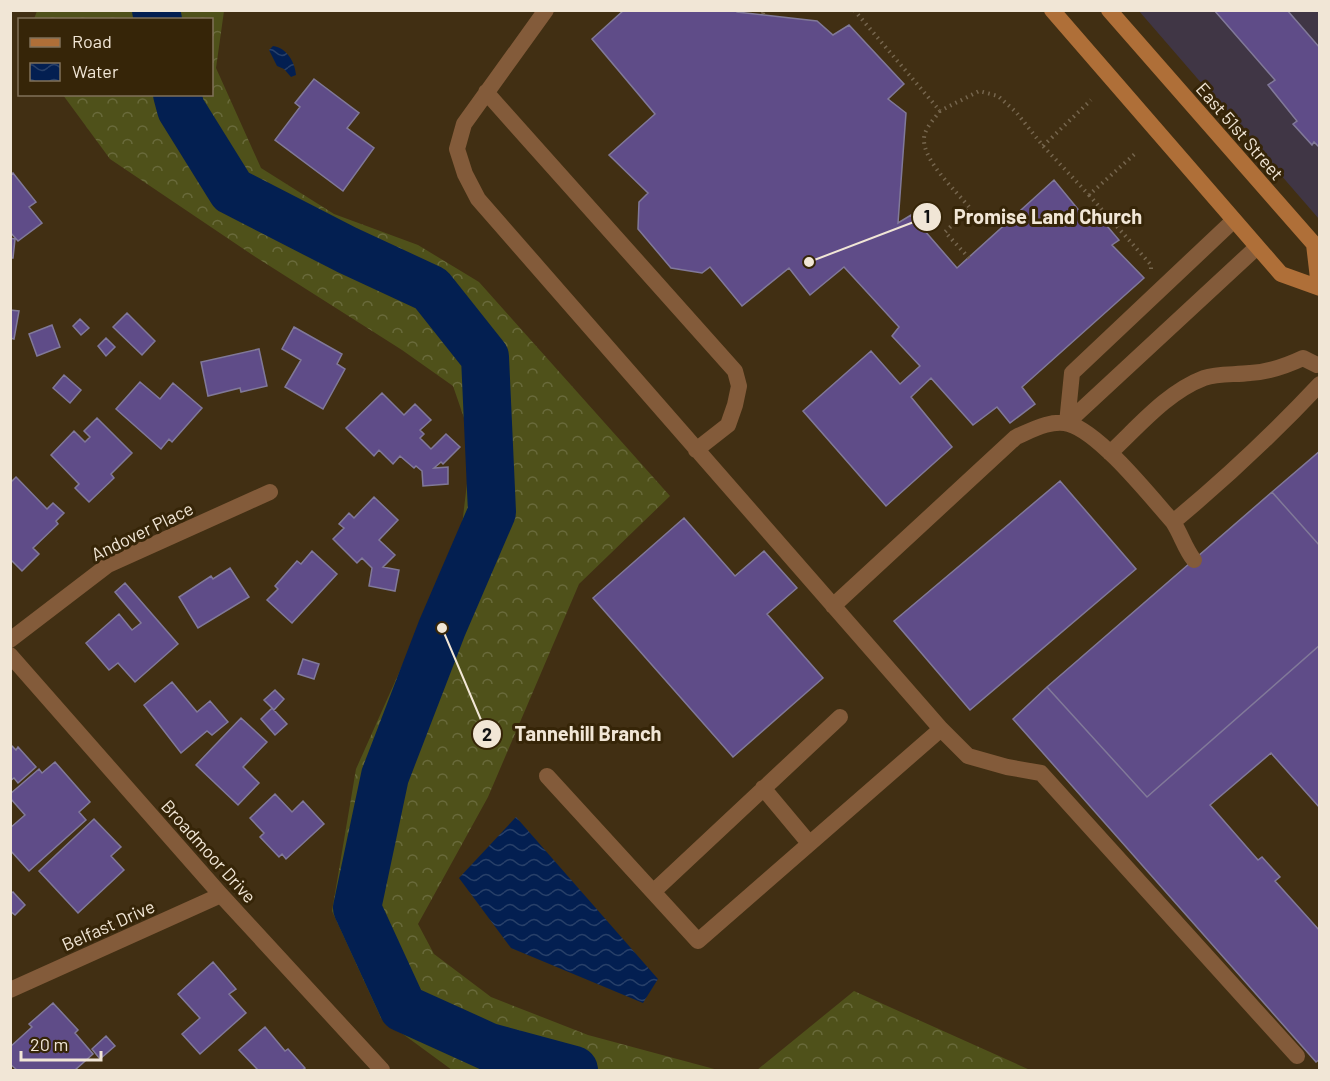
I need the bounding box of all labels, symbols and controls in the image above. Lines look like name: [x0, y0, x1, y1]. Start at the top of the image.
legend: [18, 18, 213, 96]
text: Road: [72, 30, 112, 52]
text: Water: [72, 60, 119, 82]
street label: East 51st Street: [1192, 78, 1288, 184]
callout: Promise Land Church: [912, 198, 1154, 236]
text: Promise Land Church: [954, 204, 1142, 228]
text: 1: [924, 205, 930, 227]
street label: Andover Place: [87, 497, 197, 565]
callout: Tannehill Branch: [472, 715, 673, 753]
text: Tannehill Branch: [514, 721, 662, 745]
text: 2: [482, 723, 492, 745]
street label: Broadmoor Drive: [157, 795, 261, 907]
street label: Belfast Drive: [58, 895, 158, 955]
scale bar: [21, 1024, 100, 1062]
text: 20 m: [30, 1033, 68, 1055]

